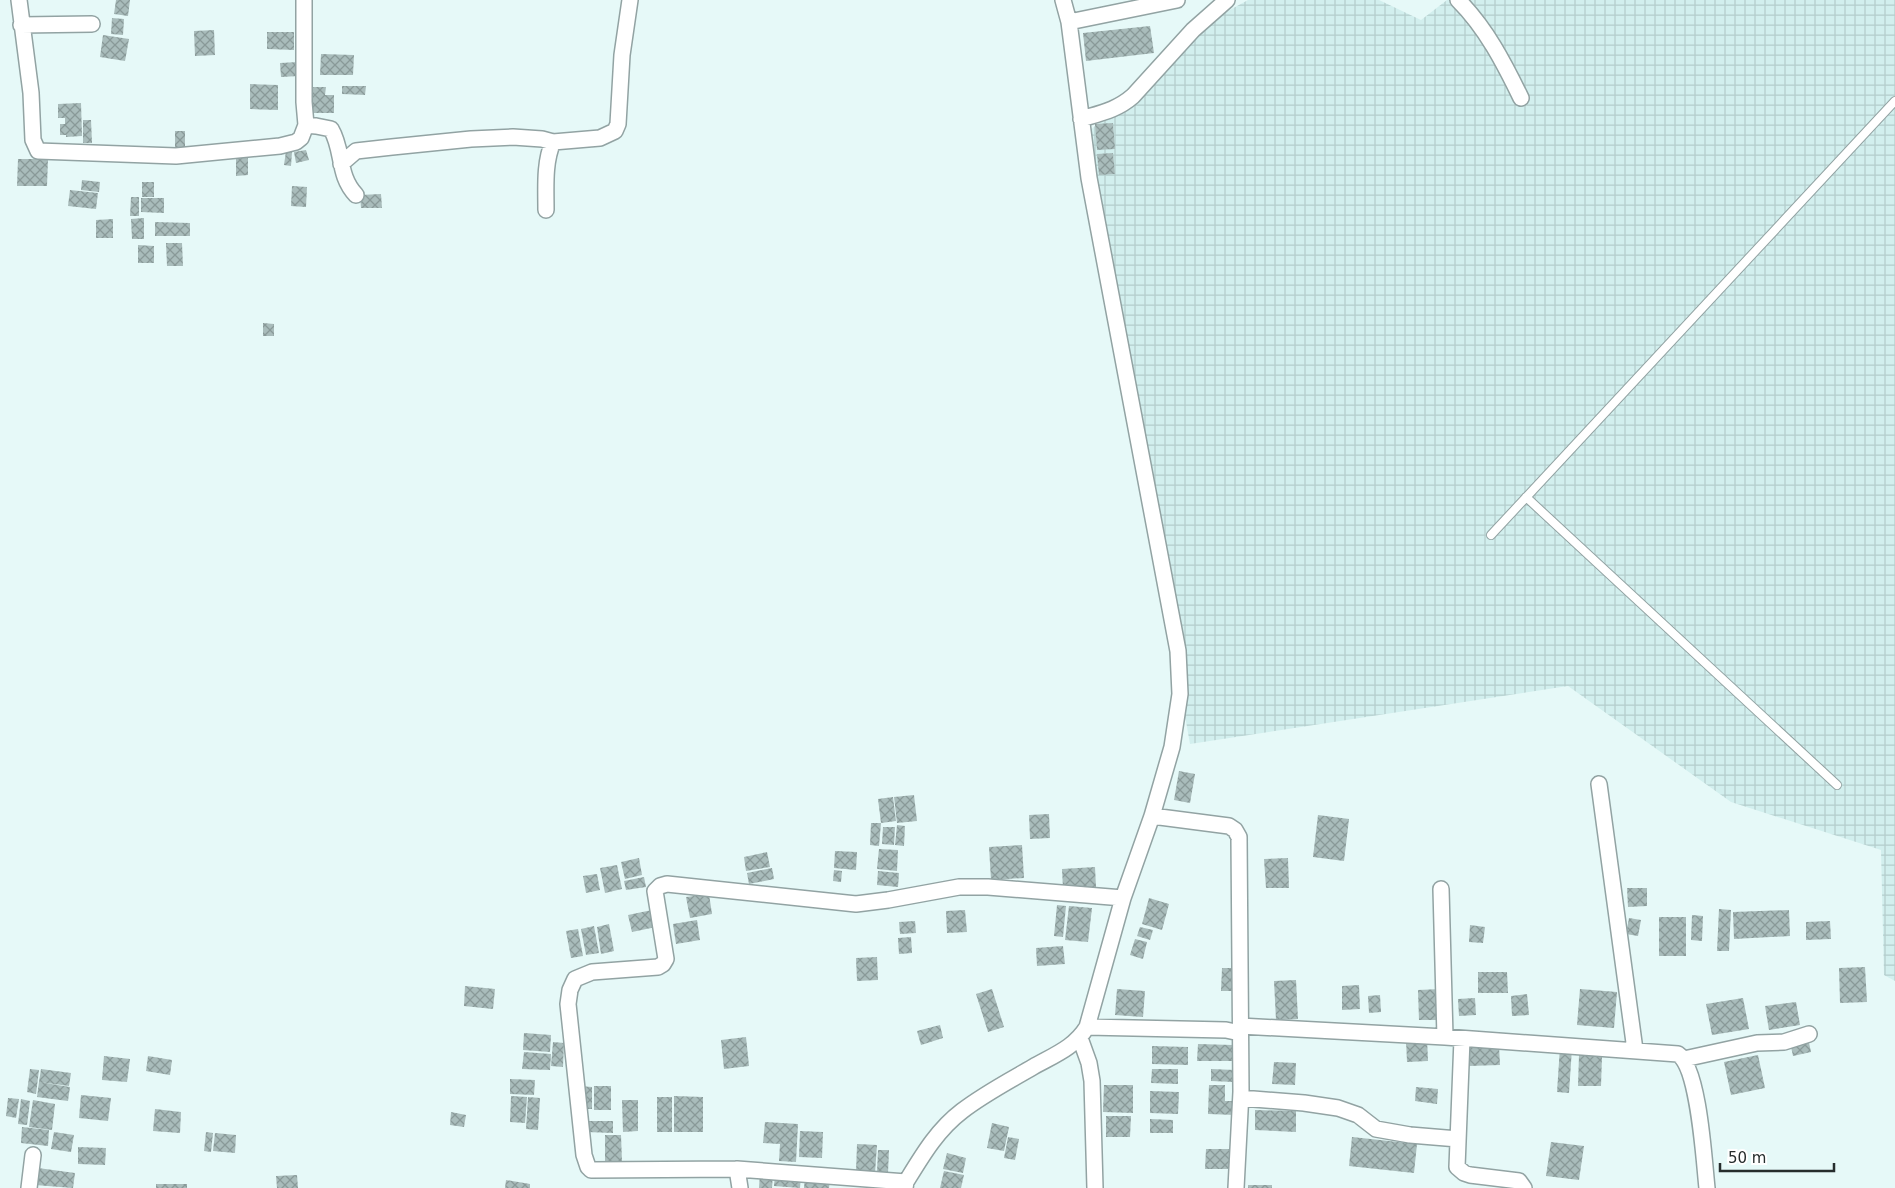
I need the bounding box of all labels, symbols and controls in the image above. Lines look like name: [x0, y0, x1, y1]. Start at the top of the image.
scale bar: [1720, 1140, 1834, 1172]
text: 50 m: [1728, 1149, 1766, 1167]

